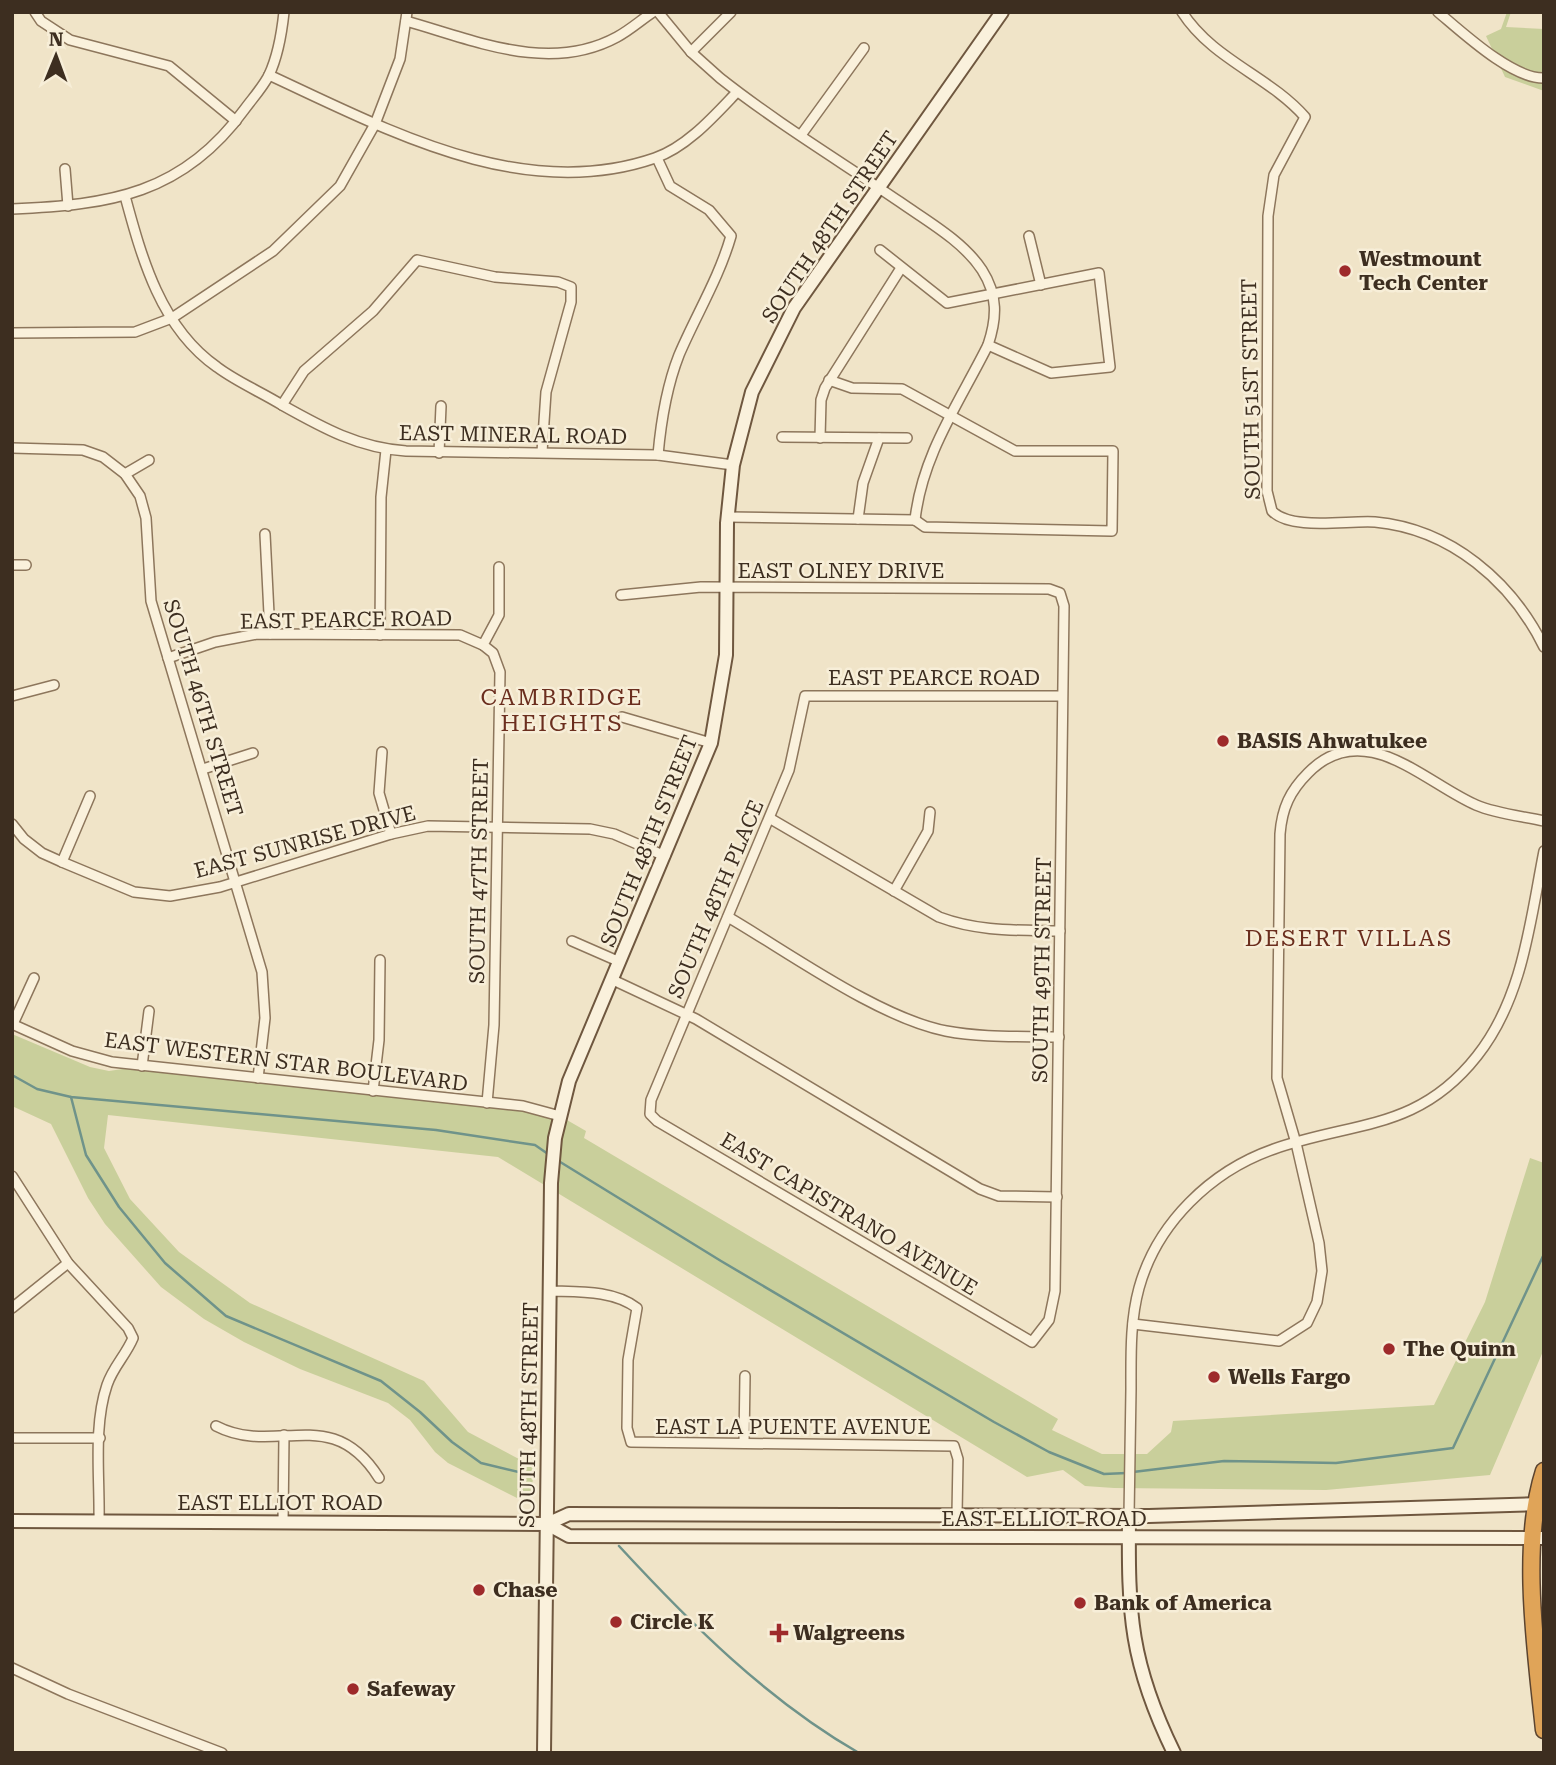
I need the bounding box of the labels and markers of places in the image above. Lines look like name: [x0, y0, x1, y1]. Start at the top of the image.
place label: Westmount Tech Center: [1359, 247, 1488, 295]
marker: Westmount Tech Center: [1337, 263, 1353, 279]
place label: BASIS Ahwatukee: [1237, 729, 1427, 753]
marker: BASIS Ahwatukee: [1215, 733, 1231, 749]
place label: The Quinn: [1403, 1337, 1516, 1361]
marker: The Quinn: [1381, 1341, 1397, 1357]
place label: Wells Fargo: [1228, 1365, 1351, 1389]
marker: Wells Fargo: [1206, 1369, 1222, 1385]
place label: Chase: [493, 1578, 558, 1602]
marker: Chase: [471, 1582, 487, 1598]
place label: Bank of America: [1094, 1591, 1272, 1615]
marker: Bank of America: [1072, 1595, 1088, 1611]
place label: Circle K: [630, 1610, 715, 1634]
marker: Circle K: [608, 1614, 624, 1630]
place label: Walgreens: [793, 1621, 905, 1645]
marker: Walgreens: [771, 1625, 787, 1641]
place label: Safeway: [367, 1677, 456, 1701]
marker: Safeway: [345, 1681, 361, 1697]

